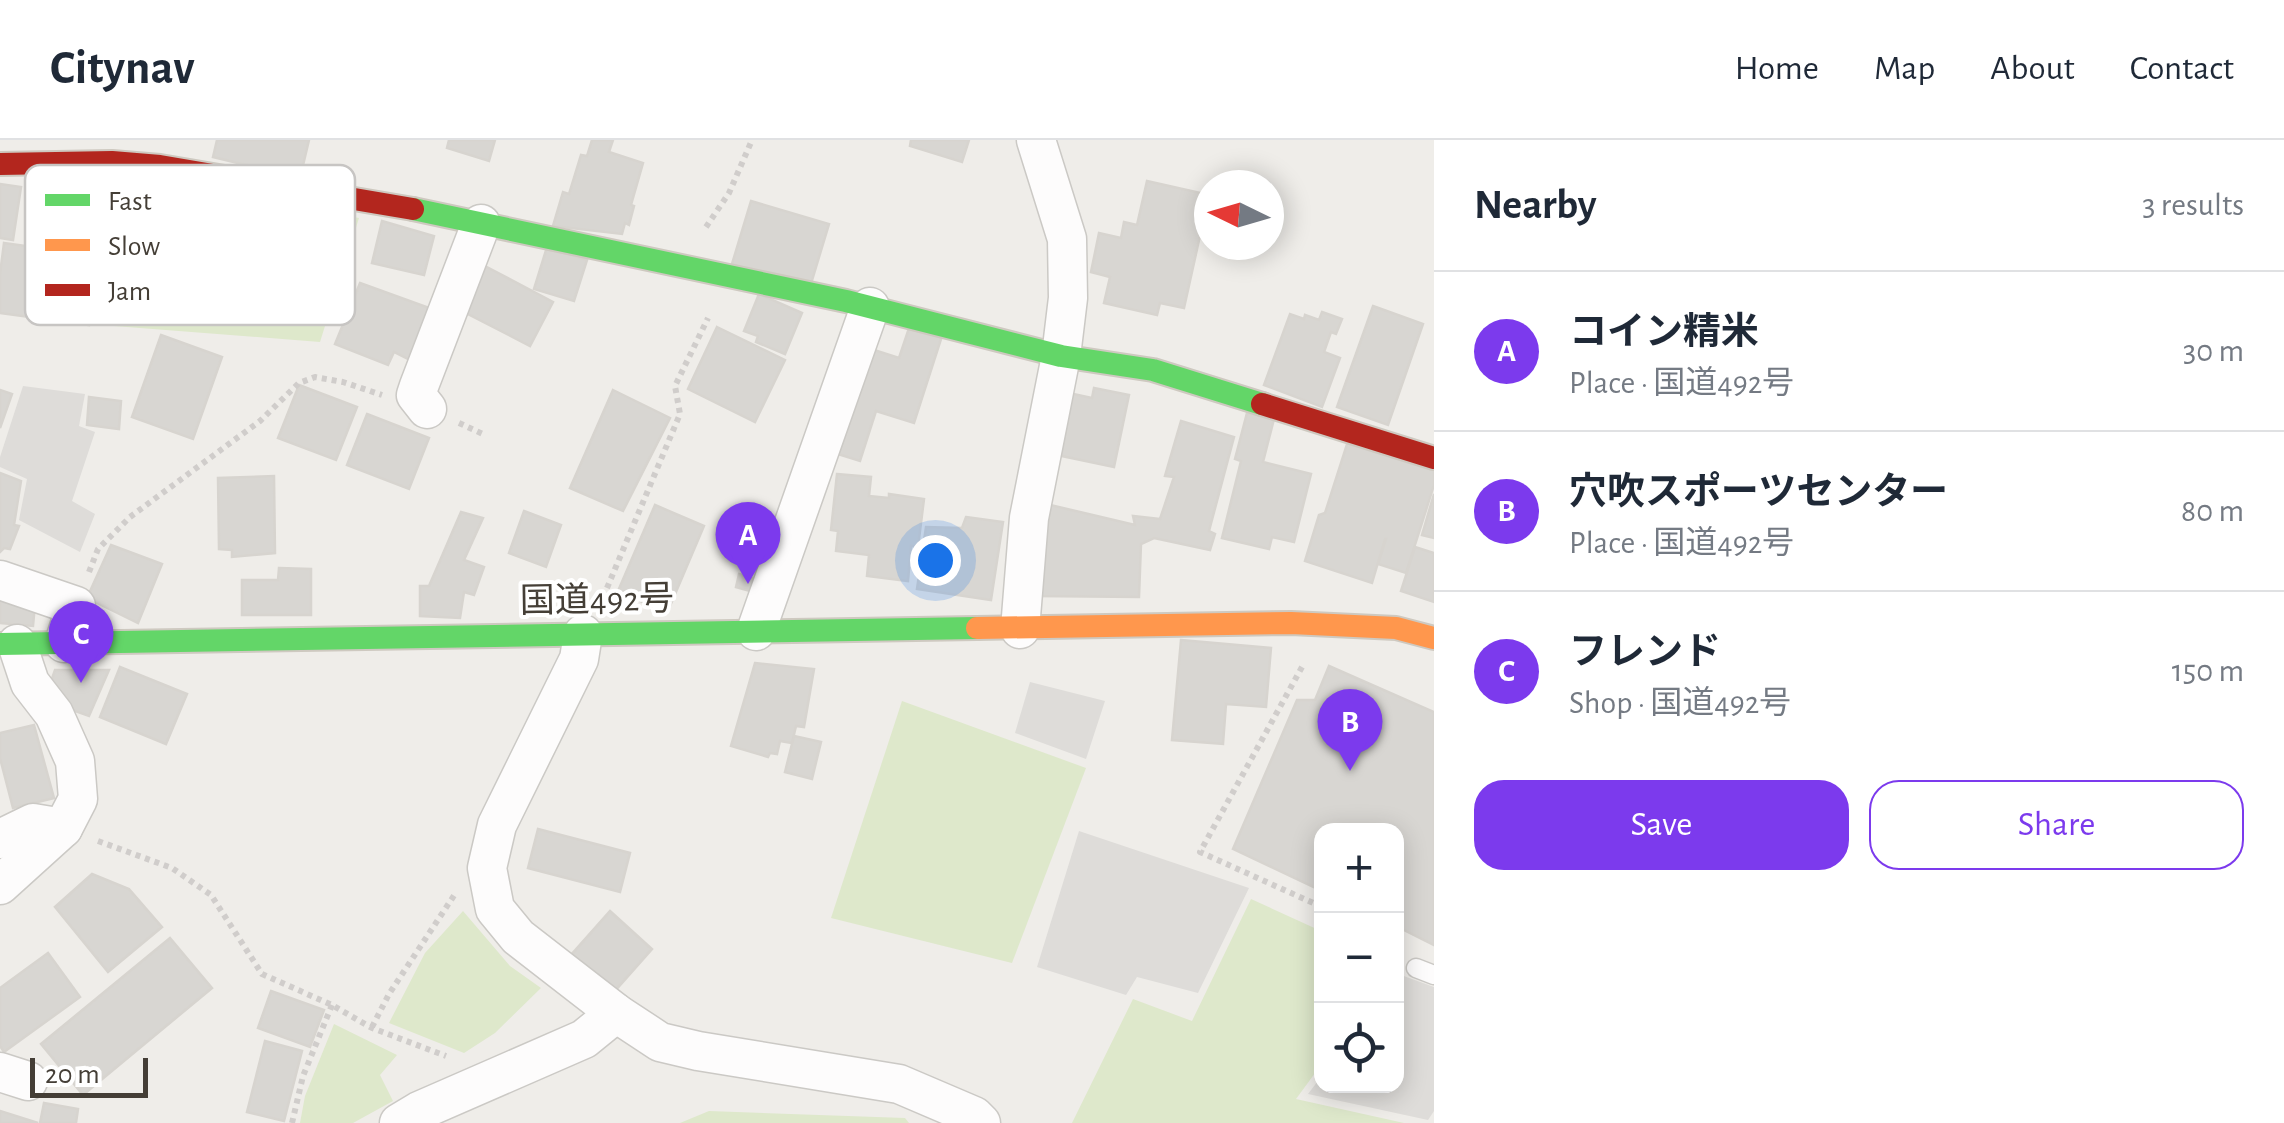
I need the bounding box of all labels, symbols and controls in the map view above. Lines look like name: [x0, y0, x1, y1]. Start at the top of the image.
text: Citynav: [50, 45, 195, 93]
text: Home: [1735, 51, 1819, 86]
text: Map: [1874, 51, 1935, 86]
text: About: [1990, 51, 2075, 86]
text: Contact: [2130, 51, 2234, 86]
legend: [25, 165, 355, 325]
north arrow: [1194, 170, 1284, 260]
text: Nearby: [1474, 184, 1597, 226]
text: Fast: [108, 188, 152, 216]
text: 3 results: [2142, 189, 2244, 221]
text: Slow: [108, 233, 160, 261]
text: Jam: [108, 278, 151, 306]
text: コイン精米: [1569, 314, 1759, 352]
text: A: [1497, 335, 1516, 367]
text: 30 m: [2183, 335, 2244, 367]
text: Place · 国道492号: [1569, 367, 1794, 399]
text: 穴吹スポーツセンター: [1569, 474, 1948, 512]
text: B: [1497, 495, 1516, 527]
text: 80 m: [2181, 495, 2244, 527]
pin: A: [716, 502, 780, 584]
text: Place · 国道492号: [1569, 527, 1794, 559]
your location: [910, 535, 961, 586]
street label: 国道492号: [520, 580, 674, 619]
pin: C: [48, 600, 114, 683]
text: フレンド: [1569, 634, 1721, 672]
text: C: [1498, 655, 1515, 687]
text: 150 m: [2172, 655, 2244, 687]
text: Shop · 国道492号: [1569, 687, 1791, 719]
pin: B: [1318, 688, 1382, 771]
button: Save: [1474, 780, 1849, 870]
button: Share: [1869, 780, 2244, 870]
map controls: [1314, 823, 1404, 1093]
button: +: [1314, 823, 1404, 913]
button: −: [1314, 913, 1404, 1003]
button: locate: [1314, 1003, 1404, 1093]
scale bar: [30, 1053, 148, 1098]
text: 20 m: [45, 1061, 100, 1089]

